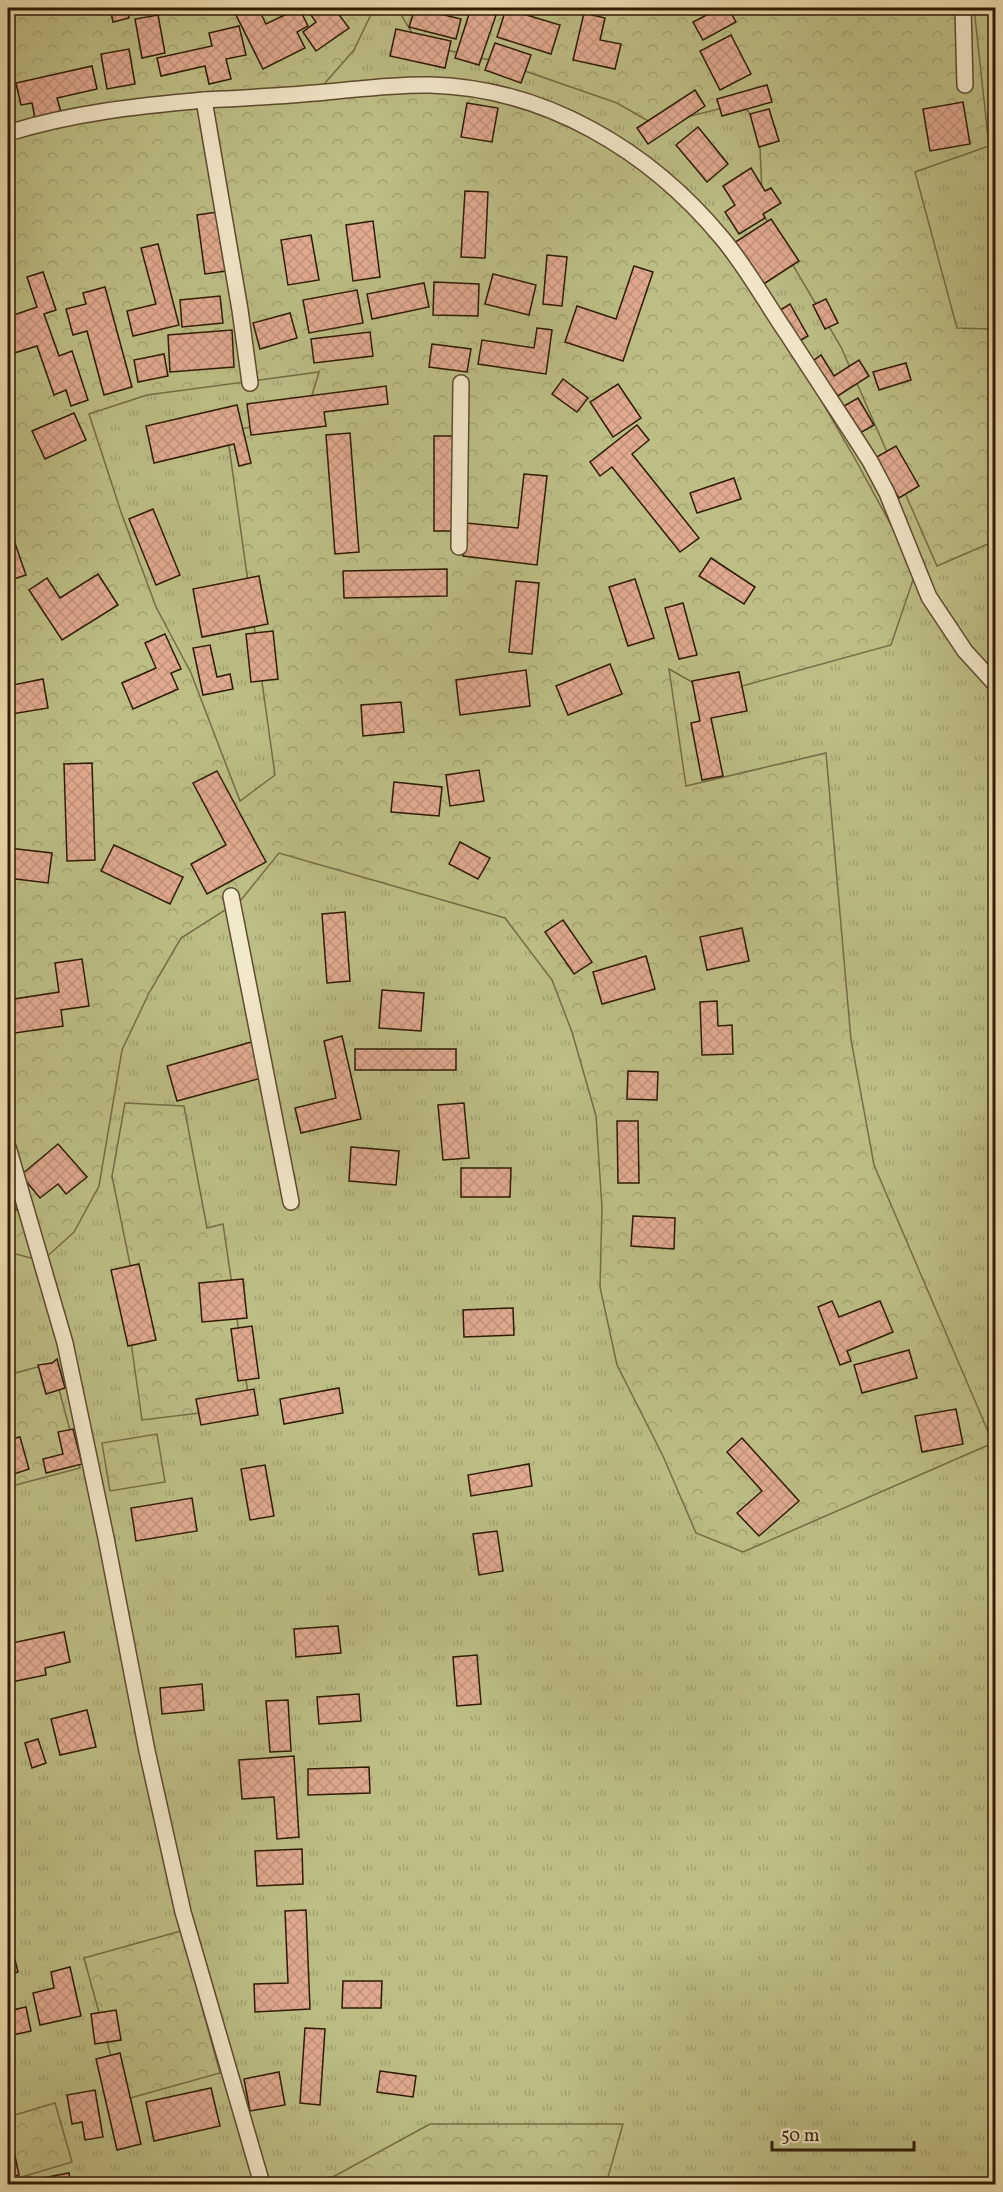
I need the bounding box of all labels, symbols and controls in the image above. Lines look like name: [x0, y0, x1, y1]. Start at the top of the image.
scale bar: [772, 2114, 914, 2152]
text: 50 m: [781, 2124, 820, 2149]

